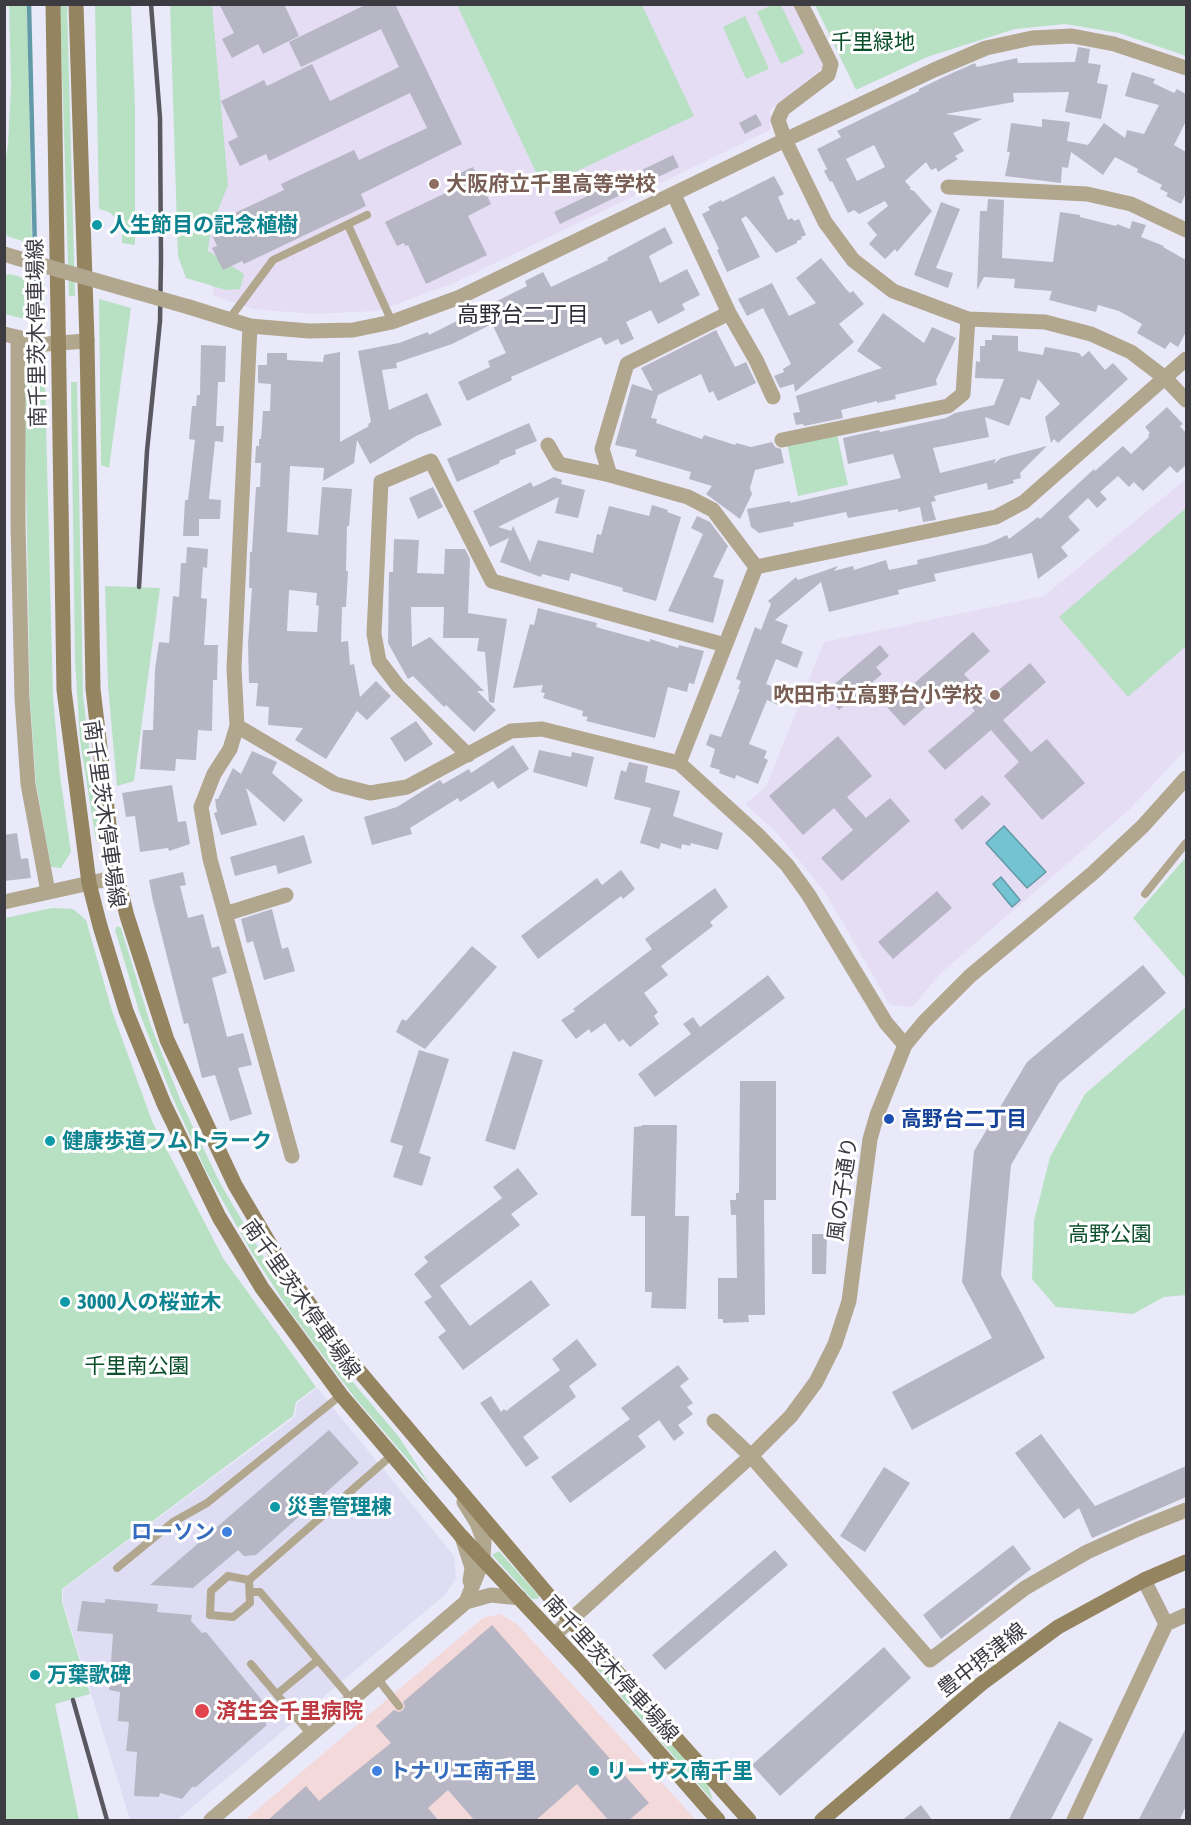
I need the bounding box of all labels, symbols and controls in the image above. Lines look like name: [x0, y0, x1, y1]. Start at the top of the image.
park label: 千里緑地: [831, 29, 915, 55]
place label: 大阪府立千里高等学校: [446, 171, 656, 197]
marker: 大阪府立千里高等学校: [427, 177, 441, 191]
place label: 人生節目の記念植樹: [109, 212, 298, 238]
marker: 人生節目の記念植樹: [90, 218, 104, 232]
street label: 南千里茨木停車場線: [23, 238, 51, 428]
district label: 高野台二丁目: [457, 302, 589, 328]
place label: 吹田市立高野台小学校: [773, 682, 983, 708]
marker: 吹田市立高野台小学校: [988, 688, 1002, 702]
street label: 南千里茨木停車場線: [78, 719, 130, 909]
place label: 高野台二丁目: [901, 1106, 1027, 1132]
marker: 高野台二丁目: [882, 1112, 896, 1126]
place label: 健康歩道フムトラーク: [62, 1128, 272, 1154]
marker: 健康歩道フムトラーク: [43, 1134, 57, 1148]
street label: 風の子通り: [823, 1135, 863, 1243]
street label: 南千里茨木停車場線: [236, 1214, 366, 1384]
park label: 高野公園: [1068, 1221, 1152, 1247]
place label: 3000人の桜並木: [77, 1289, 221, 1315]
marker: 3000人の桜並木: [58, 1295, 72, 1309]
park label: 千里南公園: [85, 1353, 189, 1379]
place label: 災害管理棟: [287, 1494, 392, 1520]
marker: 災害管理棟: [268, 1500, 282, 1514]
place label: ローソン: [131, 1519, 215, 1545]
marker: ローソン: [220, 1525, 234, 1539]
street label: 南千里茨木停車場線: [538, 1590, 684, 1748]
street label: 豊中摂津線: [933, 1618, 1031, 1702]
place label: 万葉歌碑: [47, 1662, 131, 1688]
marker: 万葉歌碑: [28, 1668, 42, 1682]
place label: 済生会千里病院: [216, 1698, 363, 1724]
marker: 済生会千里病院: [193, 1702, 211, 1720]
place label: トナリエ南千里: [389, 1758, 536, 1784]
place label: リーザス南千里: [606, 1758, 753, 1784]
marker: トナリエ南千里: [370, 1764, 384, 1778]
marker: リーザス南千里: [587, 1764, 601, 1778]

